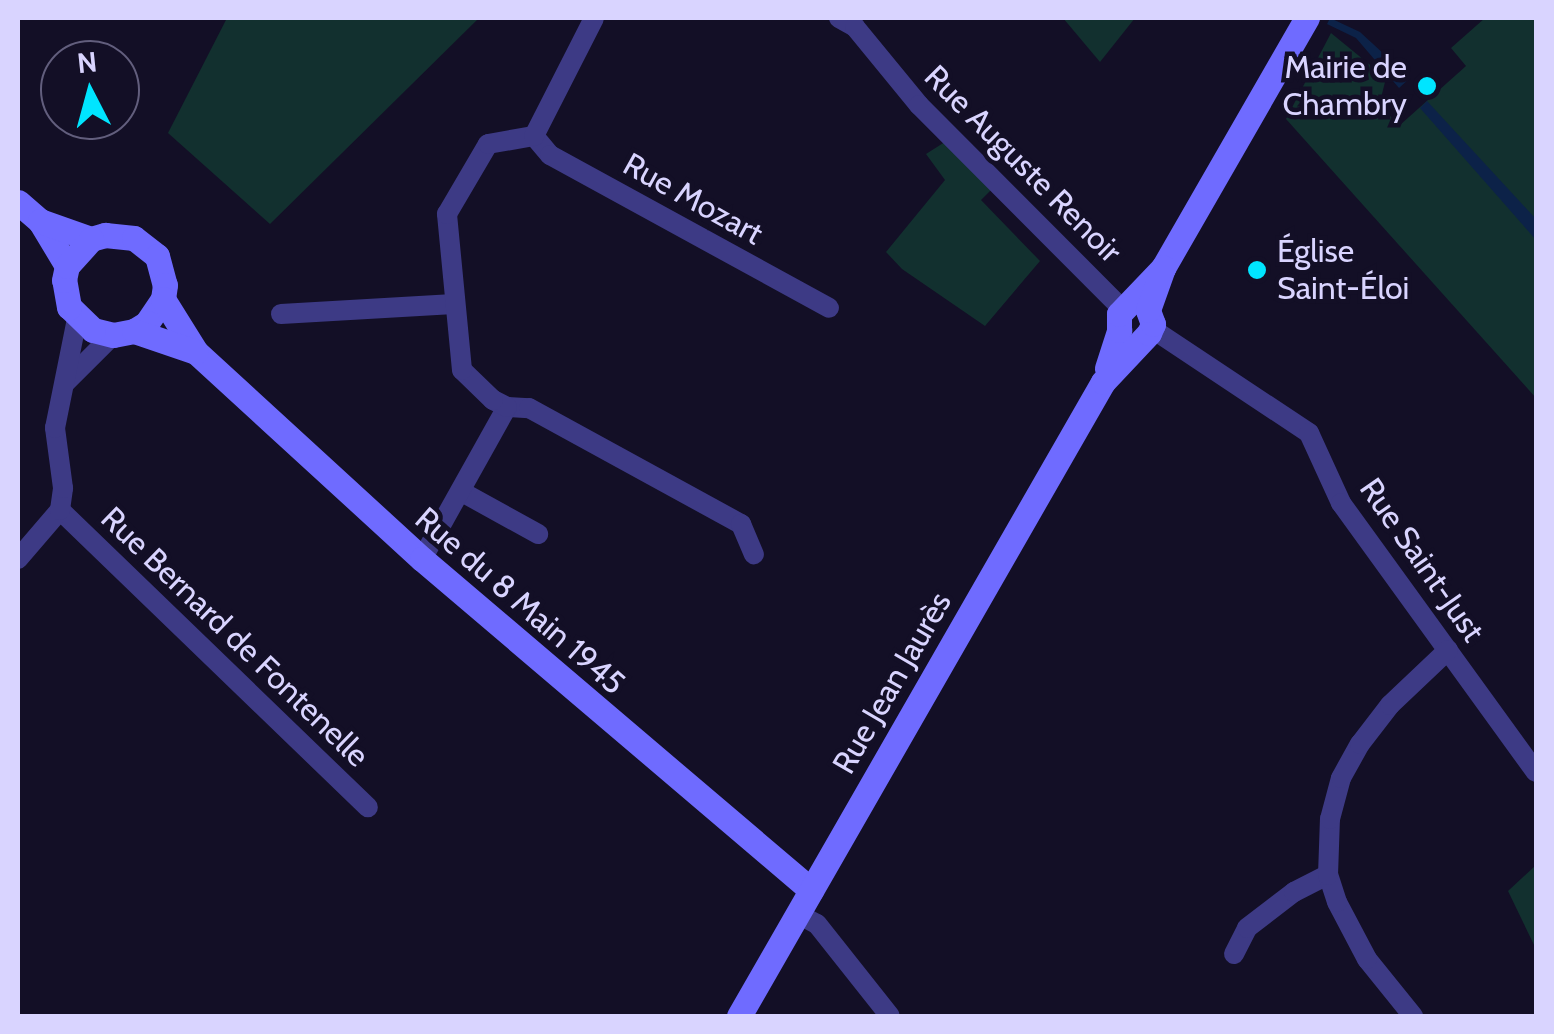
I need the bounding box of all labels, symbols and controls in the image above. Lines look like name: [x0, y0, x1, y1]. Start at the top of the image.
north arrow: [40, 40, 140, 140]
text: N: [75, 44, 99, 80]
place label: Mairie de Chambry: [1282, 49, 1407, 124]
street label: Rue Auguste Renoir: [916, 57, 1130, 271]
marker: Mairie de Chambry: [1416, 75, 1438, 97]
street label: Rue Mozart: [617, 145, 769, 253]
place label: Église Saint-Éloi: [1277, 233, 1409, 308]
marker: Église Saint-Éloi: [1246, 259, 1268, 281]
street label: Rue Saint-Just: [1352, 471, 1492, 649]
street label: Rue Bernard de Fontenelle: [93, 499, 377, 775]
street label: Rue du 8 Main 1945: [407, 500, 633, 702]
street label: Rue Jean Jaurès: [825, 585, 959, 781]

